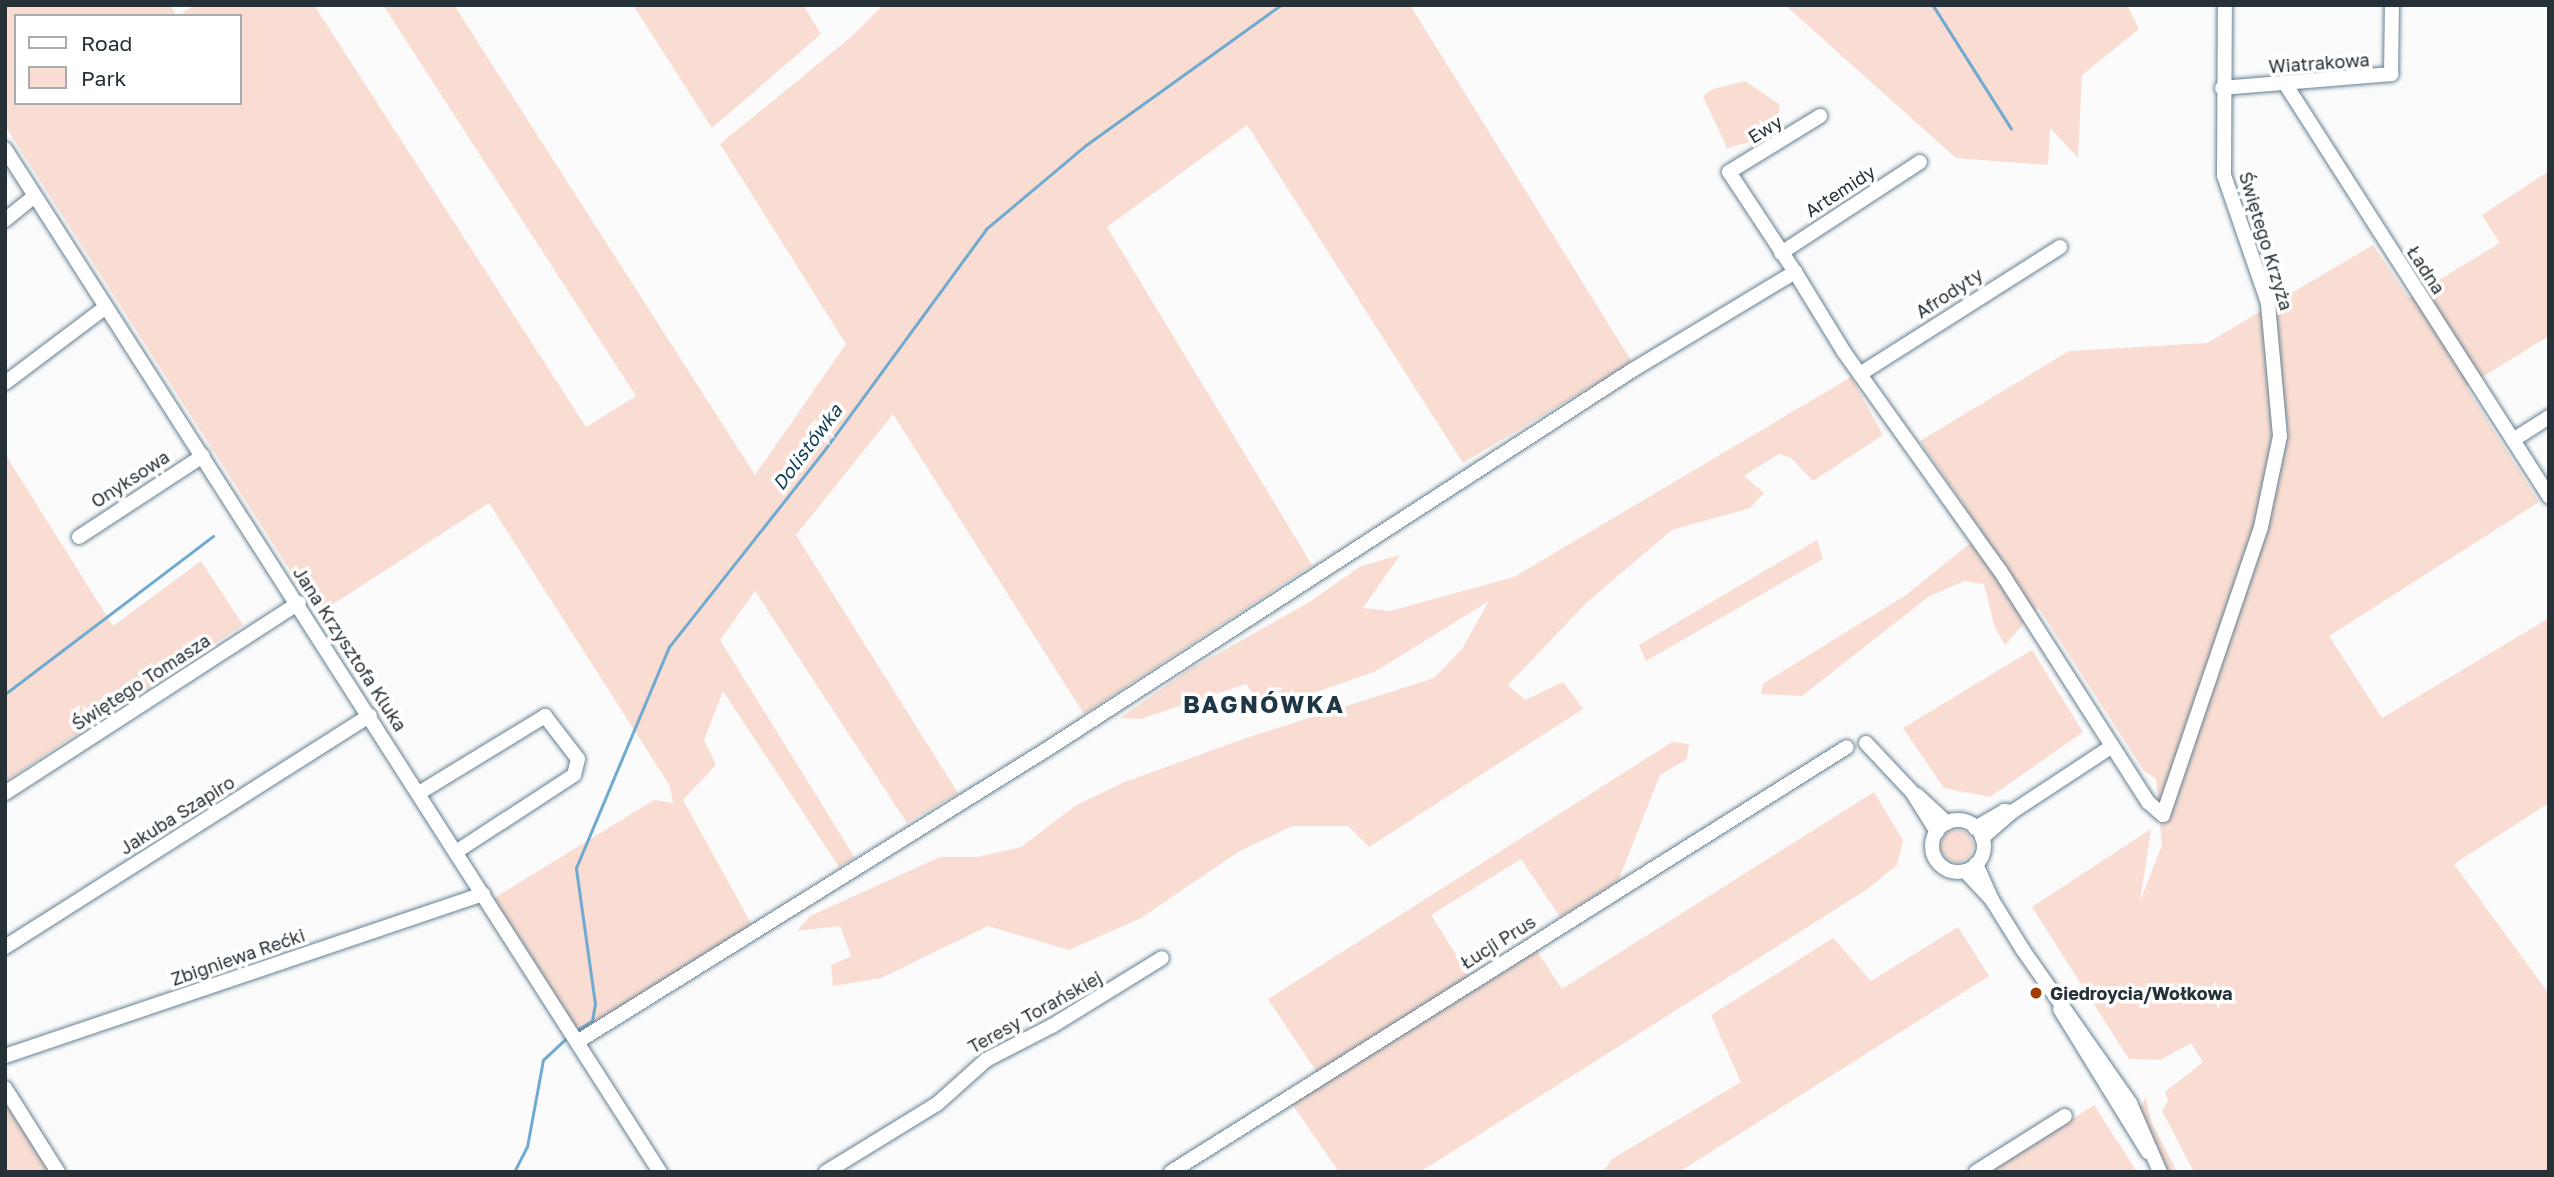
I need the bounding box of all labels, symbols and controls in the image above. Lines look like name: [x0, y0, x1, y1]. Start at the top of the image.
legend: [14, 14, 242, 105]
text: Road: [81, 30, 132, 56]
street label: Wiatrakowa: [2268, 49, 2370, 77]
text: Park: [81, 65, 126, 91]
street label: Ewy: [1744, 110, 1786, 148]
street label: Artemidy: [1801, 160, 1879, 222]
street label: Świętego Krzyża: [2235, 169, 2297, 313]
street label: Ładna: [2402, 242, 2450, 298]
street label: Afrodyty: [1912, 263, 1986, 323]
water label: Dolistówka: [767, 400, 847, 494]
street label: Onyksowa: [87, 446, 173, 512]
street label: Jana Krzysztofa Kluka: [289, 563, 411, 735]
street label: Świętego Tomasza: [68, 629, 214, 735]
district label: BAGNÓWKA: [1184, 690, 1344, 718]
street label: Jakuba Szapiro: [116, 771, 238, 859]
street label: Łucji Prus: [1457, 910, 1539, 974]
street label: Zbigniewa Rećki: [168, 924, 308, 990]
street label: Teresy Torańskiej: [964, 966, 1106, 1058]
place label: Giedroycia/Wołkowa: [2050, 982, 2232, 1004]
marker: Giedroycia/Wołkowa: [2028, 985, 2044, 1001]

